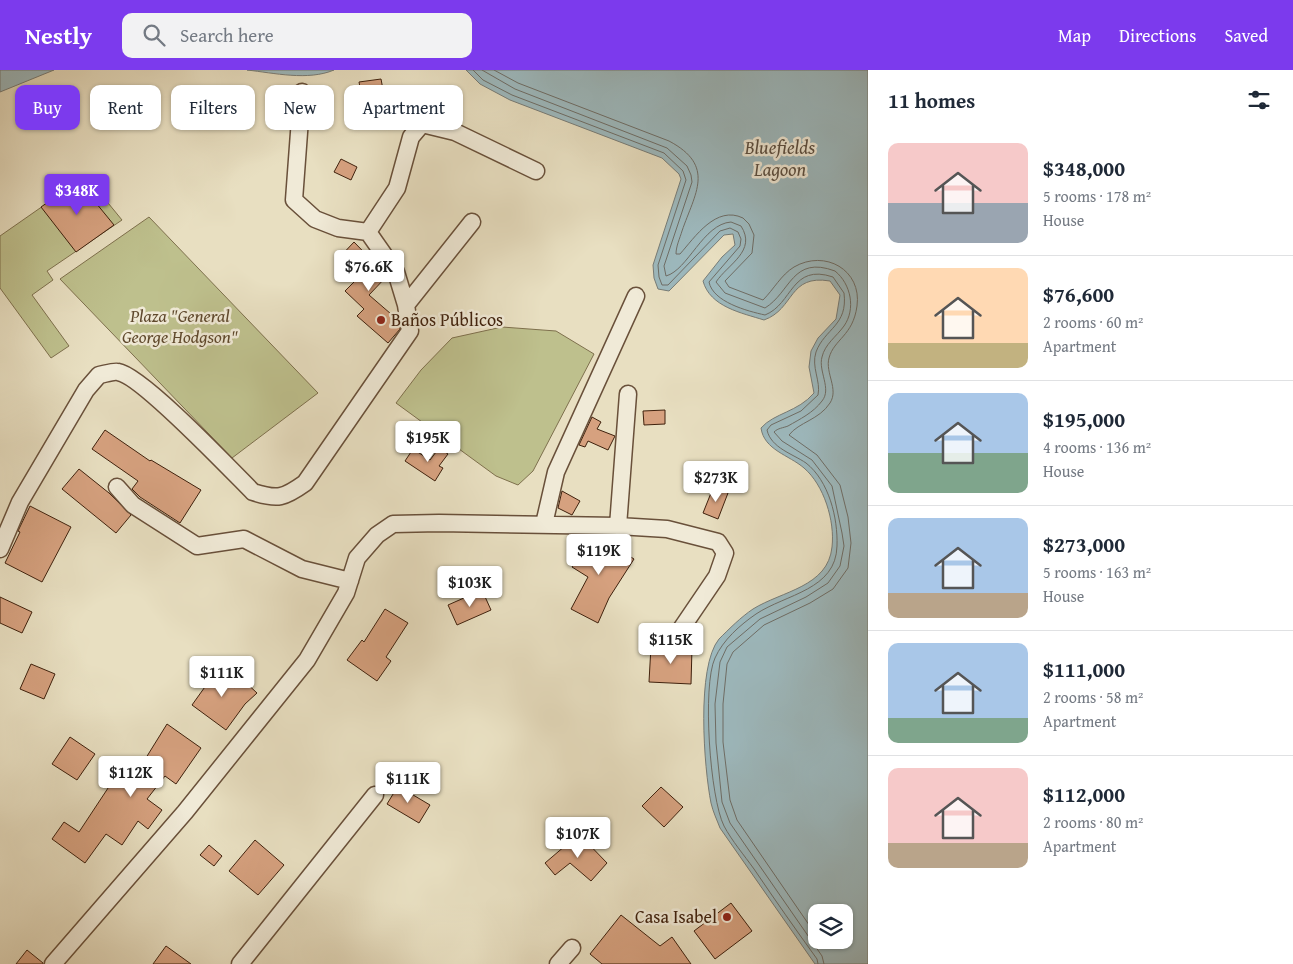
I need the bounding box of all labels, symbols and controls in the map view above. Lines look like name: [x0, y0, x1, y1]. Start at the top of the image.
search box: [122, 13, 472, 58]
text: Nestly: [25, 18, 92, 53]
icon: search: [140, 21, 168, 49]
text: Search here: [180, 21, 274, 49]
text: Map: [1058, 22, 1091, 49]
text: Directions: [1119, 22, 1196, 49]
text: Saved: [1224, 22, 1268, 49]
chip: Buy: [15, 85, 80, 130]
chip: Rent: [90, 85, 161, 130]
chip: Filters: [171, 85, 255, 130]
chip: New: [265, 85, 334, 130]
chip: Apartment: [344, 85, 463, 130]
text: 11 homes: [888, 85, 975, 116]
icon: filters: [1245, 86, 1273, 114]
water label: Bluefields Lagoon: [744, 133, 815, 183]
text: $348,000: [1043, 153, 1125, 184]
icon: home: [928, 163, 988, 223]
pin: $348K: [42, 174, 112, 216]
text: $348K: [55, 178, 99, 202]
text: 5 rooms · 178 m²: [1043, 184, 1151, 208]
text: House: [1043, 208, 1084, 232]
pin: $76.6K: [328, 250, 410, 292]
text: $76.6K: [345, 254, 393, 278]
text: $76,600: [1043, 279, 1114, 310]
icon: home: [928, 288, 988, 348]
park label: Plaza "General George Hodgson": [122, 302, 238, 350]
place label: Baños Públicos: [391, 306, 503, 333]
text: 2 rooms · 60 m²: [1043, 310, 1143, 334]
marker: Baños Públicos: [375, 314, 387, 326]
text: Apartment: [1043, 334, 1116, 358]
text: $195,000: [1043, 404, 1125, 435]
icon: home: [928, 413, 988, 473]
pin: $195K: [393, 420, 463, 463]
text: $195K: [406, 425, 450, 449]
text: 4 rooms · 136 m²: [1043, 435, 1151, 459]
text: House: [1043, 459, 1084, 483]
pin: $273K: [681, 460, 751, 503]
text: $273K: [694, 465, 738, 489]
text: $273,000: [1043, 529, 1125, 560]
pin: $119K: [564, 534, 634, 576]
text: $119K: [577, 538, 621, 562]
icon: home: [928, 538, 988, 598]
text: 5 rooms · 163 m²: [1043, 560, 1151, 584]
pin: $103K: [435, 566, 505, 608]
text: $103K: [448, 570, 492, 594]
text: House: [1043, 584, 1084, 608]
pin: $115K: [636, 622, 706, 665]
text: $115K: [649, 627, 693, 651]
text: $111,000: [1043, 654, 1125, 685]
pin: $111K: [187, 656, 257, 698]
text: $111K: [200, 660, 244, 684]
icon: home: [928, 663, 988, 723]
text: 2 rooms · 58 m²: [1043, 685, 1143, 709]
text: Apartment: [1043, 709, 1116, 733]
pin: $112K: [96, 756, 166, 798]
text: $112K: [109, 760, 153, 784]
pin: $111K: [373, 762, 443, 804]
text: $111K: [386, 766, 430, 790]
text: $112,000: [1043, 779, 1125, 810]
icon: home: [928, 788, 988, 848]
text: 2 rooms · 80 m²: [1043, 810, 1143, 834]
pin: $107K: [543, 816, 613, 859]
text: $107K: [556, 821, 600, 845]
text: Apartment: [1043, 834, 1116, 858]
place label: Casa Isabel: [635, 903, 717, 930]
map controls: [808, 904, 853, 949]
button: layers: [808, 904, 853, 949]
marker: Casa Isabel: [721, 911, 733, 923]

